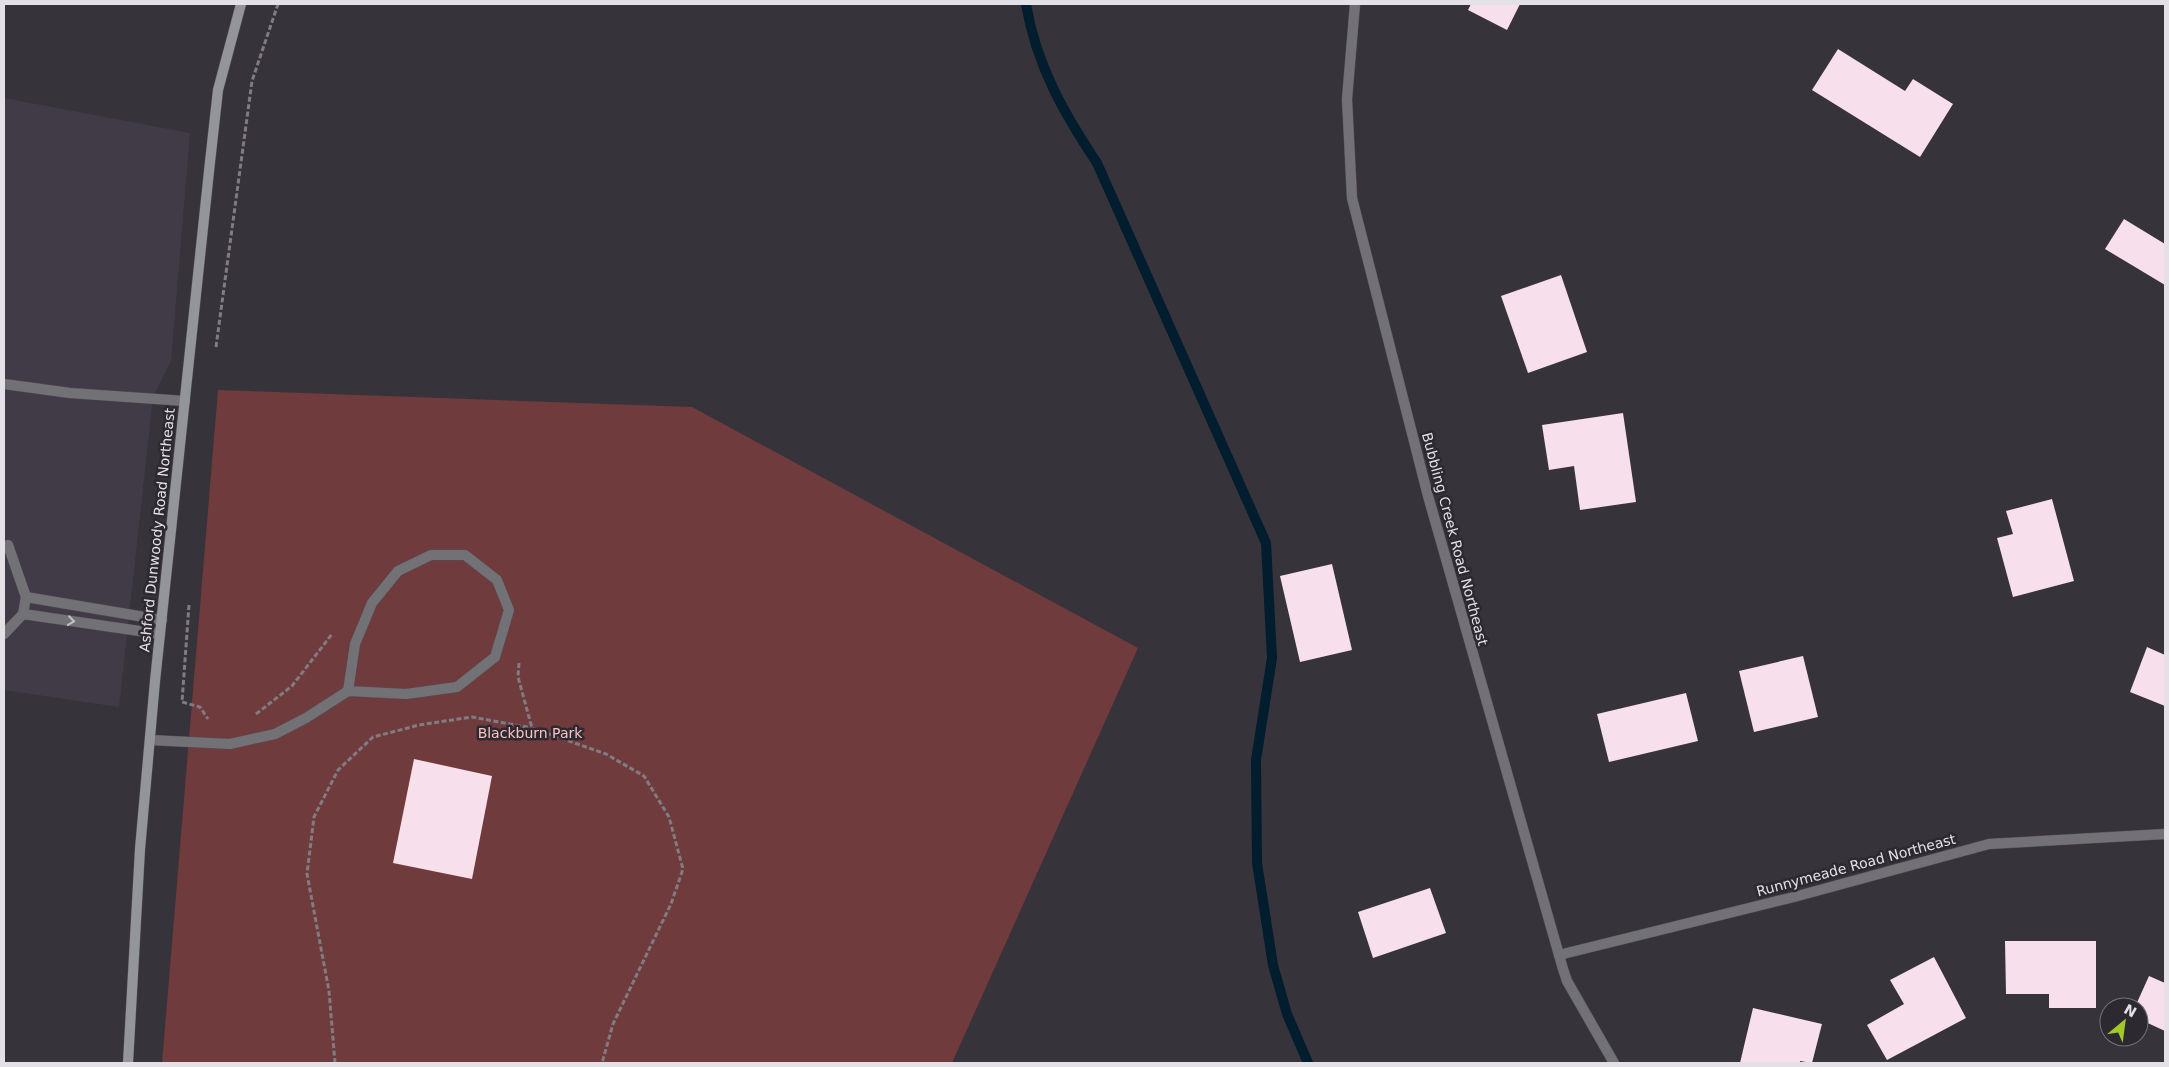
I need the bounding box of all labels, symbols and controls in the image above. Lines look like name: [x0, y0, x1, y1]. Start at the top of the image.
street label: Ashford Dunwoody Road Northeast: [136, 407, 178, 653]
street label: Bubbling Creek Road Northeast: [1419, 431, 1491, 648]
one-way arrow: [68, 615, 76, 626]
park label: Blackburn Park: [478, 725, 583, 741]
street label: Runnymeade Road Northeast: [1755, 831, 1958, 899]
north arrow: [2099, 997, 2149, 1047]
text: N: [2121, 1001, 2139, 1020]

